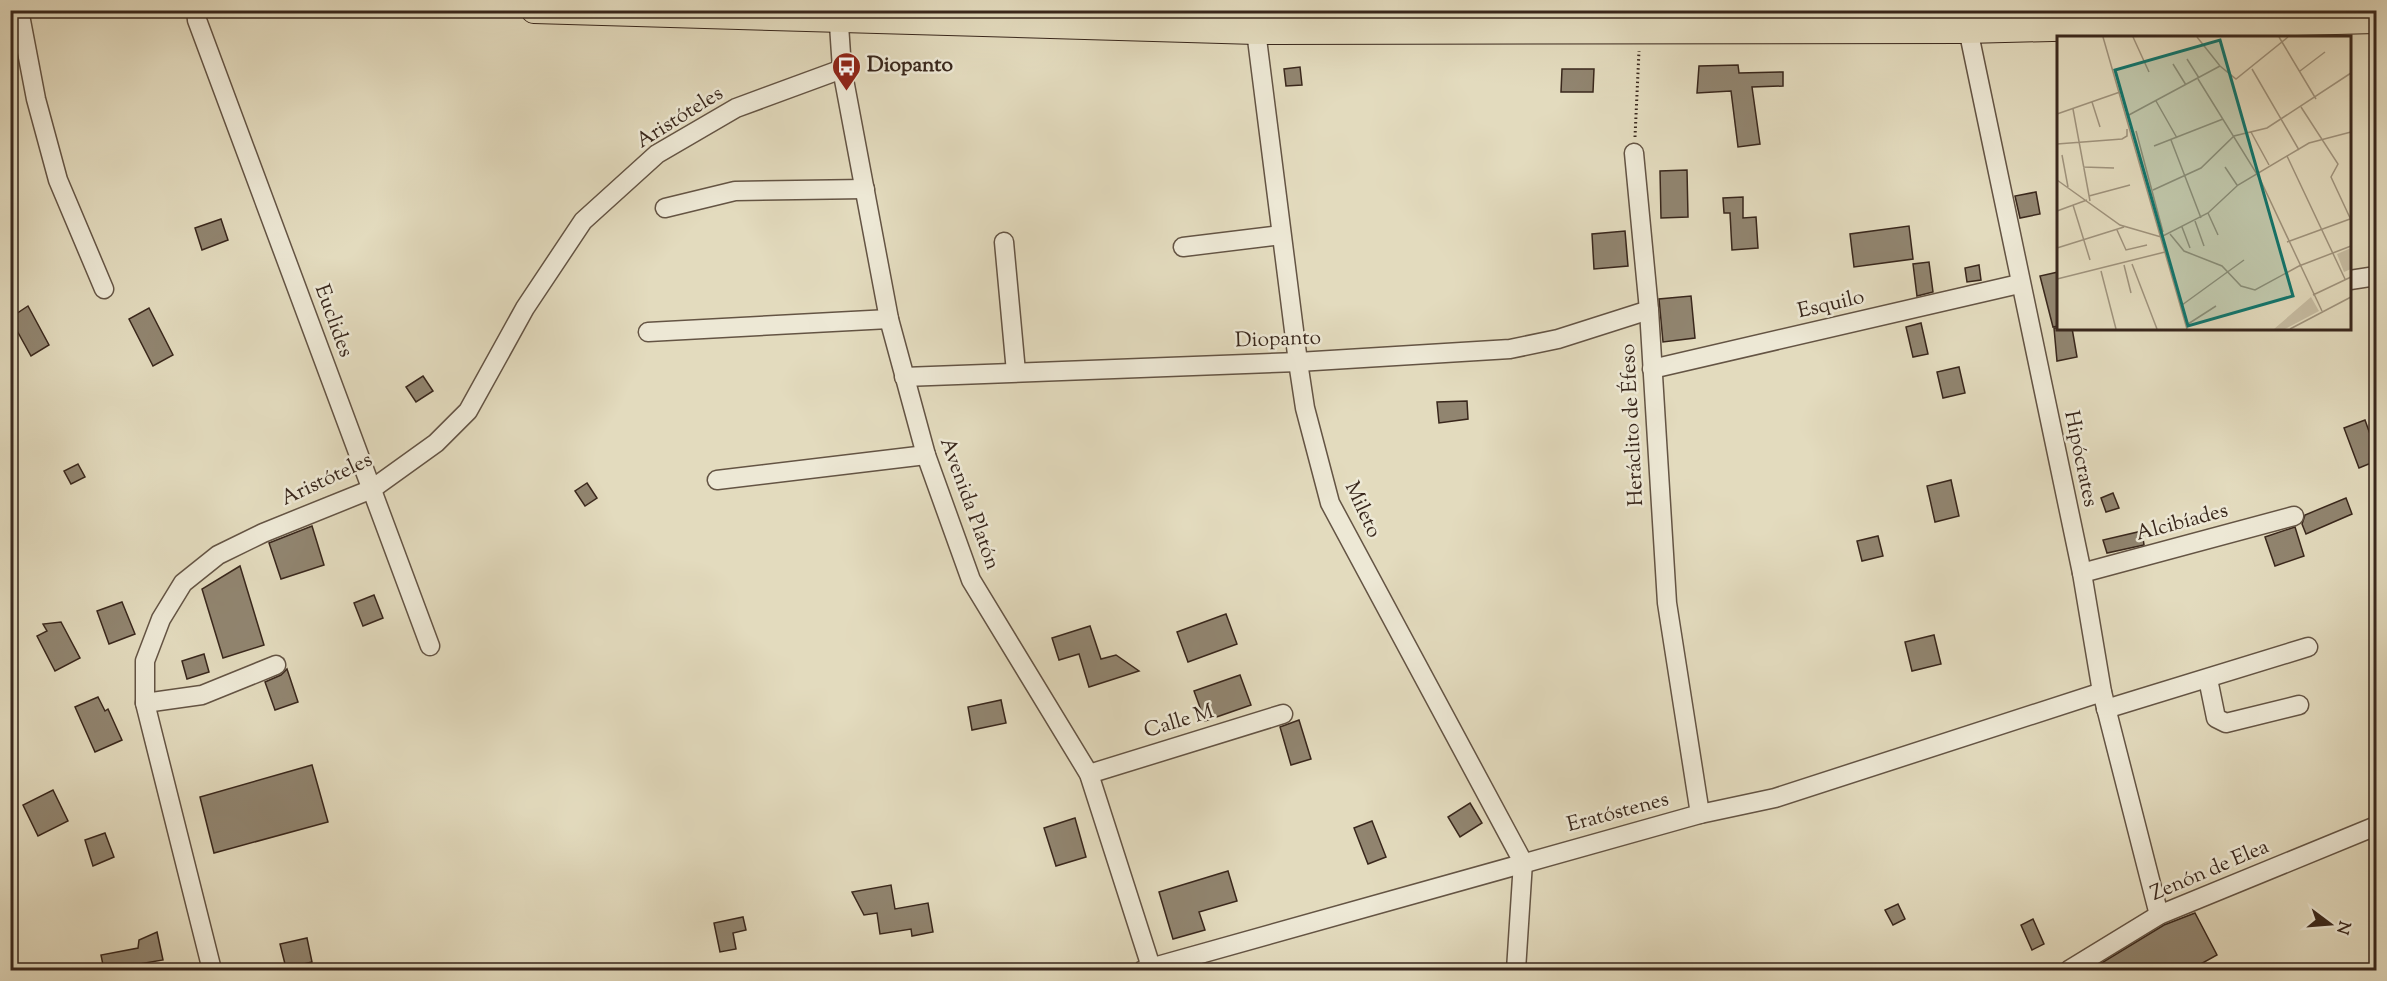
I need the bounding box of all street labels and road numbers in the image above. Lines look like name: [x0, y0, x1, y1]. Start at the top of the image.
street label: Aristóteles: [631, 79, 729, 157]
street label: Euclides: [306, 280, 360, 362]
street label: Esquilo: [1795, 283, 1867, 327]
street label: Diopanto: [1235, 324, 1321, 356]
street label: Heráclito de Éfeso: [1614, 343, 1652, 507]
street label: Hipócrates: [2055, 408, 2105, 510]
street label: Avenida Platón: [931, 434, 1007, 574]
street label: Aristóteles: [276, 446, 378, 514]
street label: Mileto: [1336, 477, 1388, 543]
street label: Alcibíades: [2132, 496, 2232, 550]
street label: Calle M: [1140, 697, 1218, 747]
street label: Eratóstenes: [1564, 785, 1672, 841]
street label: Zenón de Elea: [2146, 832, 2274, 909]

